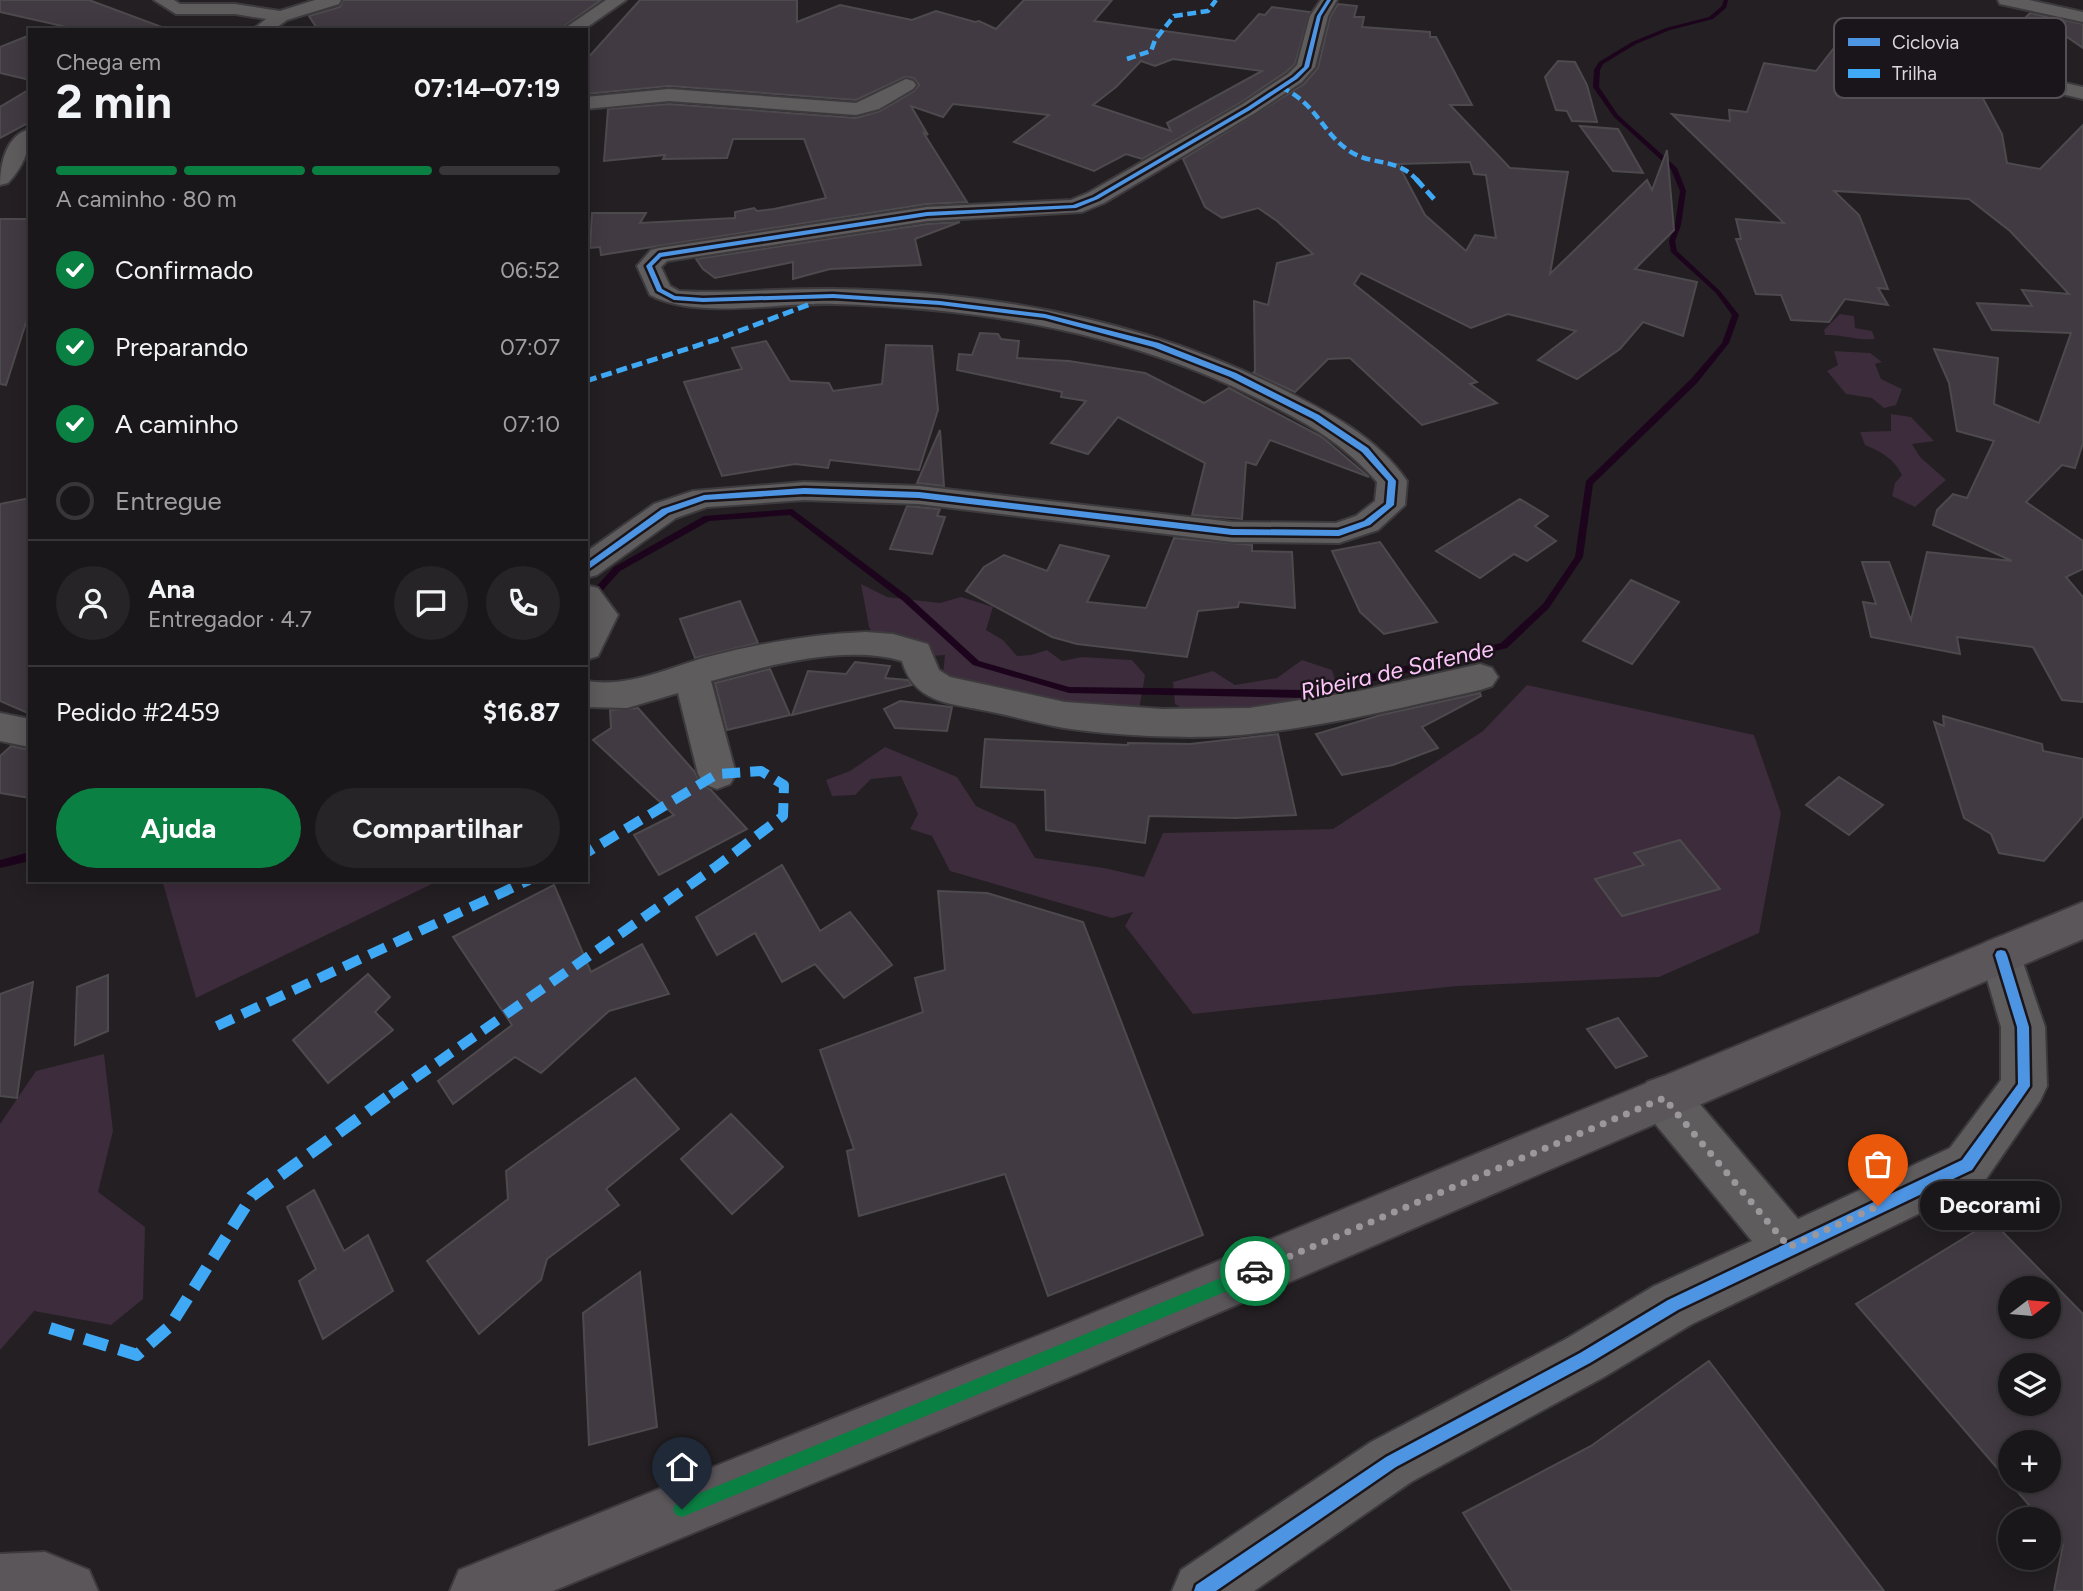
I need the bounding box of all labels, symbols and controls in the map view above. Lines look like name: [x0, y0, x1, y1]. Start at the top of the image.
legend: [1834, 18, 2066, 98]
text: Ciclovia: [1892, 31, 1959, 54]
text: Chega em: [56, 48, 161, 76]
text: Trilha: [1892, 62, 1937, 85]
text: 07:14–07:19: [414, 72, 560, 104]
text: 2 min: [56, 74, 172, 130]
text: A caminho · 80 m: [56, 185, 237, 213]
icon: check: [56, 251, 94, 289]
text: Confirmado: [115, 254, 253, 286]
text: 06:52: [500, 256, 560, 284]
icon: check: [56, 328, 94, 366]
text: Preparando: [115, 331, 248, 363]
text: 07:07: [500, 333, 560, 361]
icon: check: [56, 405, 94, 443]
text: A caminho: [115, 408, 239, 440]
text: 07:10: [503, 410, 560, 438]
text: Entregue: [115, 485, 222, 517]
button: person: [56, 566, 130, 640]
button: chat: [394, 566, 468, 640]
button: phone: [486, 566, 560, 640]
text: Ana: [148, 573, 195, 605]
text: Entregador · 4.7: [148, 605, 312, 633]
water label: Ribeira de Safende: [1298, 634, 1497, 706]
text: Pedido #2459: [56, 696, 220, 728]
text: $16.87: [483, 696, 560, 728]
button: Ajuda: [56, 788, 301, 868]
button: Compartilhar: [315, 788, 560, 868]
pin: [1848, 1134, 1908, 1206]
icon: bag: [1859, 1145, 1897, 1183]
callout: Decorami: [1920, 1182, 2060, 1230]
text: Decorami: [1939, 1191, 2041, 1219]
courier: [1220, 1236, 1290, 1306]
icon: car: [1236, 1252, 1274, 1290]
north arrow: [1998, 1276, 2062, 1339]
map controls: [1998, 1276, 2061, 1570]
button: layers: [1998, 1353, 2061, 1416]
button: +: [1998, 1430, 2061, 1493]
pin: [652, 1437, 712, 1509]
icon: home: [663, 1448, 701, 1486]
button: −: [1998, 1507, 2061, 1570]

